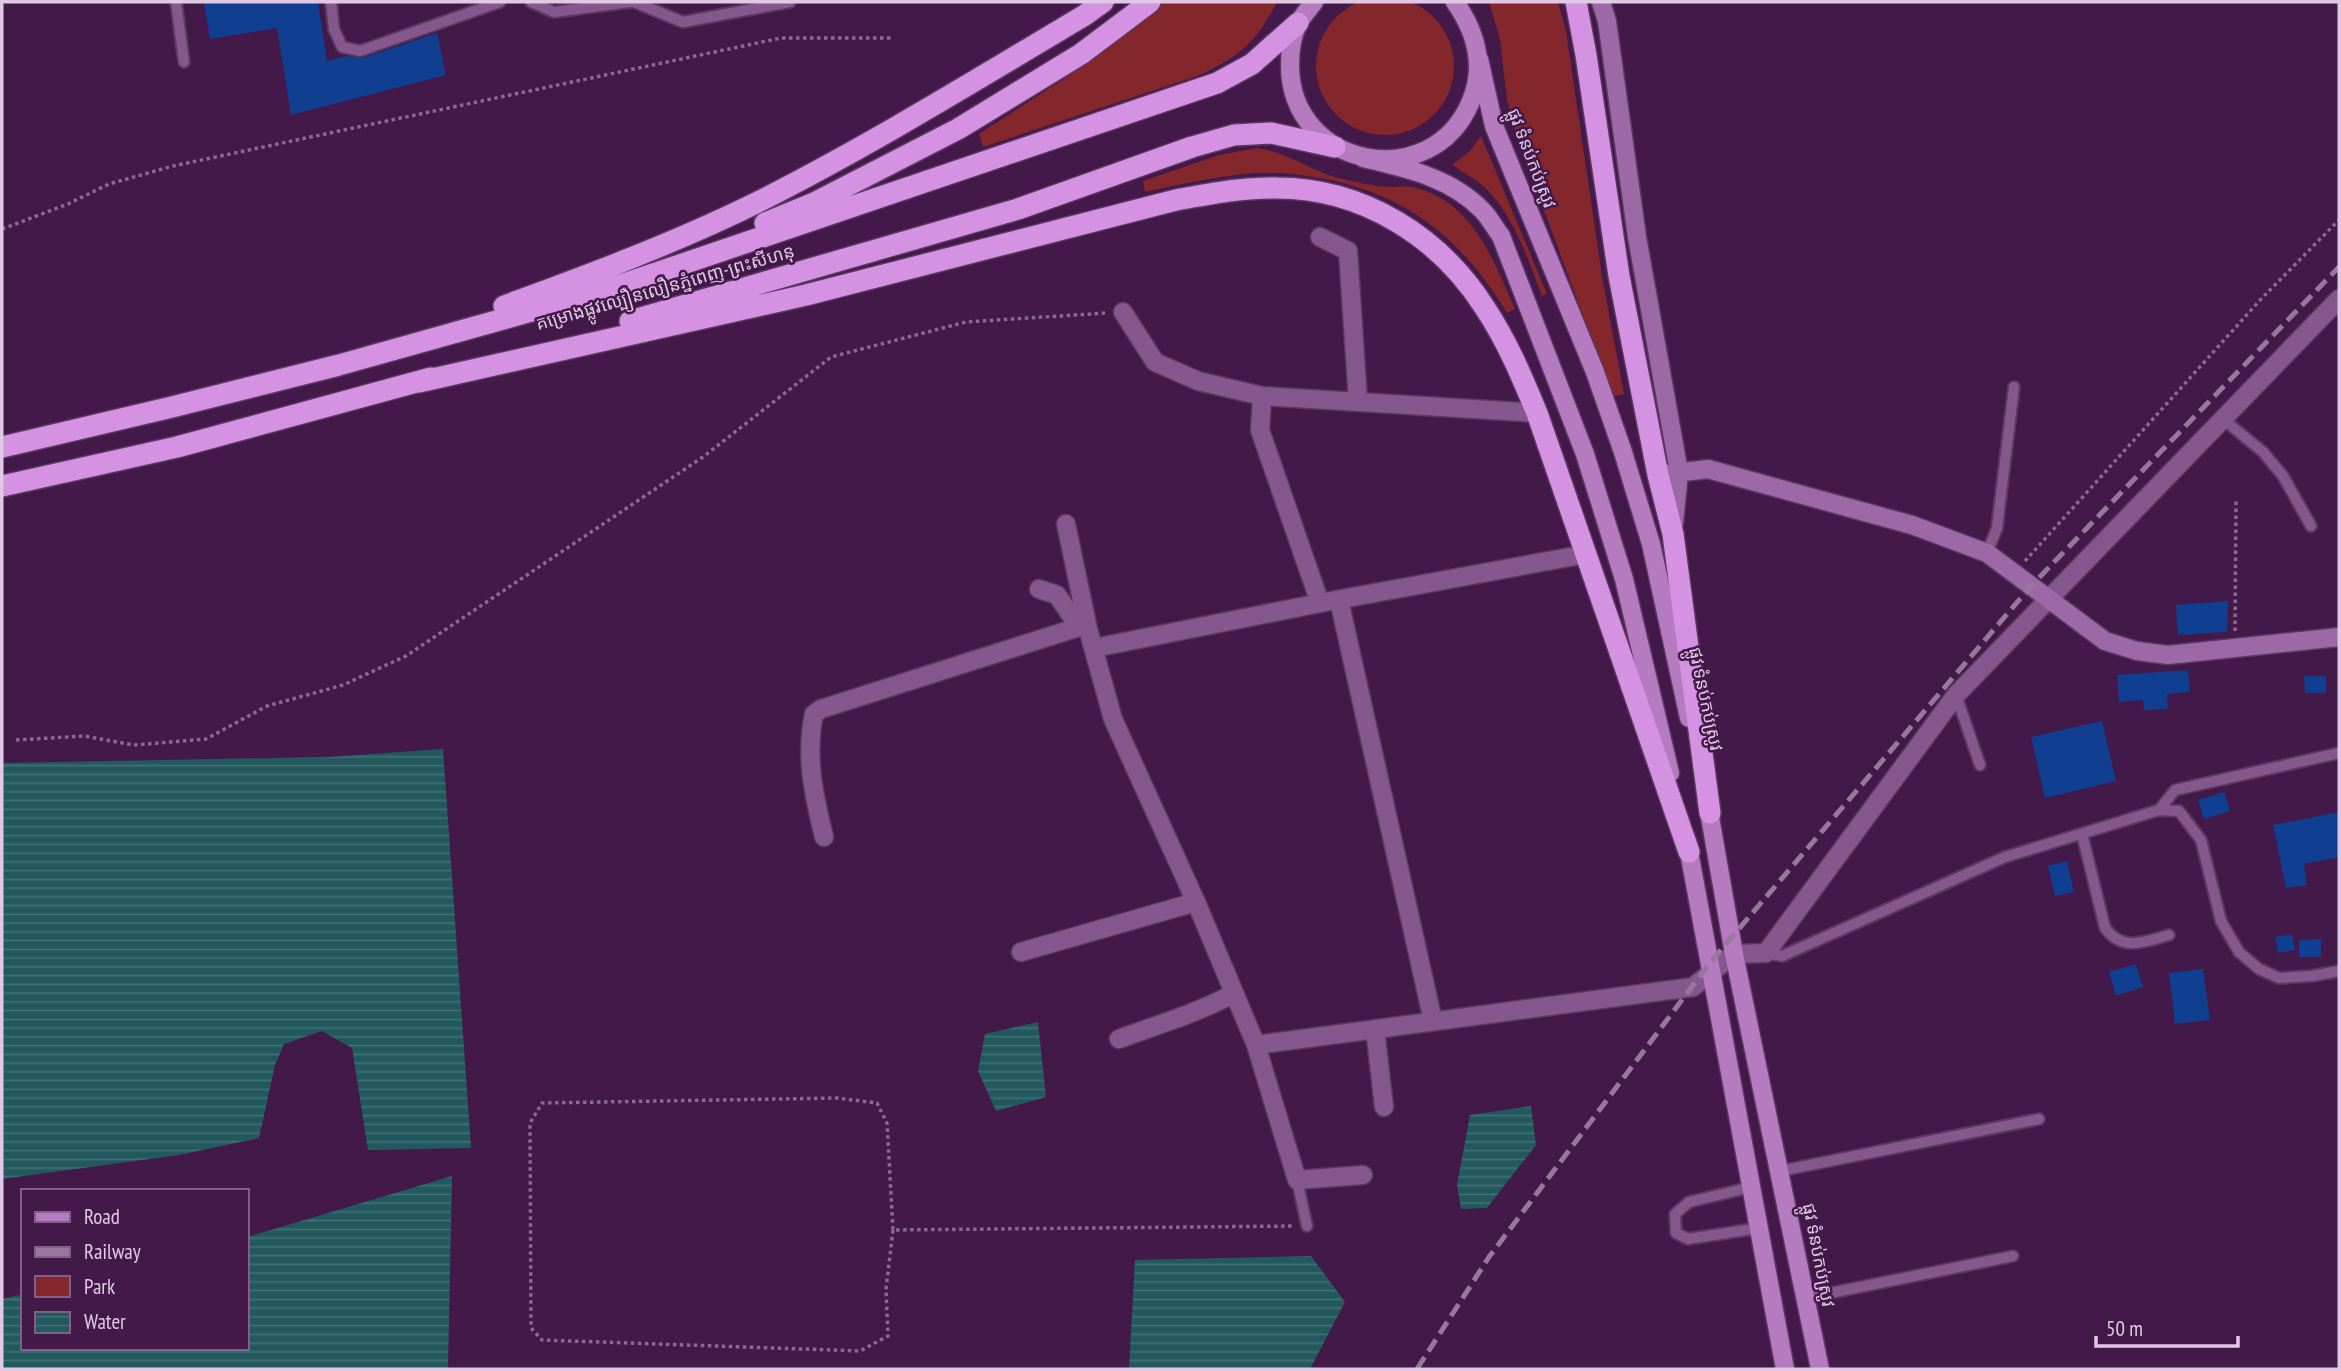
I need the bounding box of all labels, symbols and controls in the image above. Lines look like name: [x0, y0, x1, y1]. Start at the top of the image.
street label: ផ្លូវ ទំនប់កប់ស្រូវ: [1497, 105, 1562, 213]
street label: គម្រោងផ្លូវល្បឿនលឿនភ្នំពេញ-ព្រះសីហនុ: [533, 239, 799, 340]
street label: ផ្លូវ ទំនប់កប់ស្រូវ: [1679, 645, 1728, 754]
legend: [21, 1189, 248, 1350]
street label: ផ្លូវ ទំនប់កប់ស្រូវ: [1792, 1201, 1840, 1310]
text: Road: [84, 1203, 120, 1230]
text: Railway: [84, 1238, 141, 1265]
text: Park: [84, 1273, 115, 1300]
scale bar: [2096, 1304, 2238, 1348]
text: Water: [84, 1308, 126, 1335]
text: 50 m: [2106, 1315, 2143, 1342]

